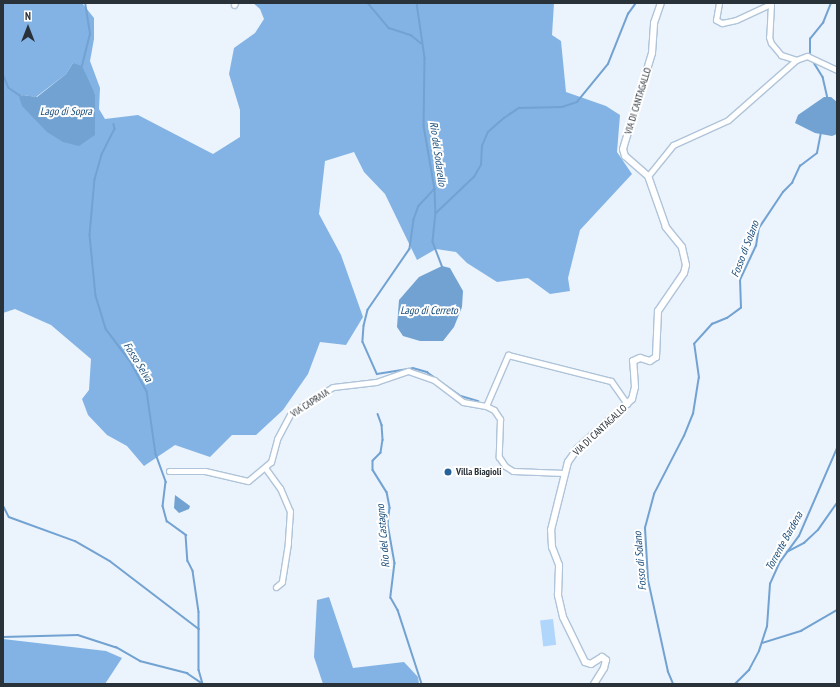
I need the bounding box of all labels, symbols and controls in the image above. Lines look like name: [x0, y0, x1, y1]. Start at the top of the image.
north arrow: [8, 8, 48, 48]
text: N: [25, 9, 31, 23]
street label: VIA DI CANTAGALLO: [622, 66, 654, 136]
water label: Lago di Sopra: [40, 104, 92, 118]
water label: Rio del Sodarello: [427, 121, 449, 187]
water label: Fosso di Solano: [728, 219, 762, 279]
water label: Lago di Cerreto: [400, 303, 458, 317]
water label: Fosso Selva: [121, 340, 155, 384]
street label: VIA CAPRAIA: [288, 386, 332, 420]
street label: VIA DI CANTAGALLO: [571, 402, 629, 458]
place label: Villa Biagioli: [456, 466, 501, 478]
marker: Villa Biagioli: [443, 467, 453, 477]
water label: Rio del Castagno: [374, 504, 392, 568]
water label: Torrente Bardena: [763, 509, 805, 573]
water label: Fosso di Solano: [631, 531, 649, 591]

